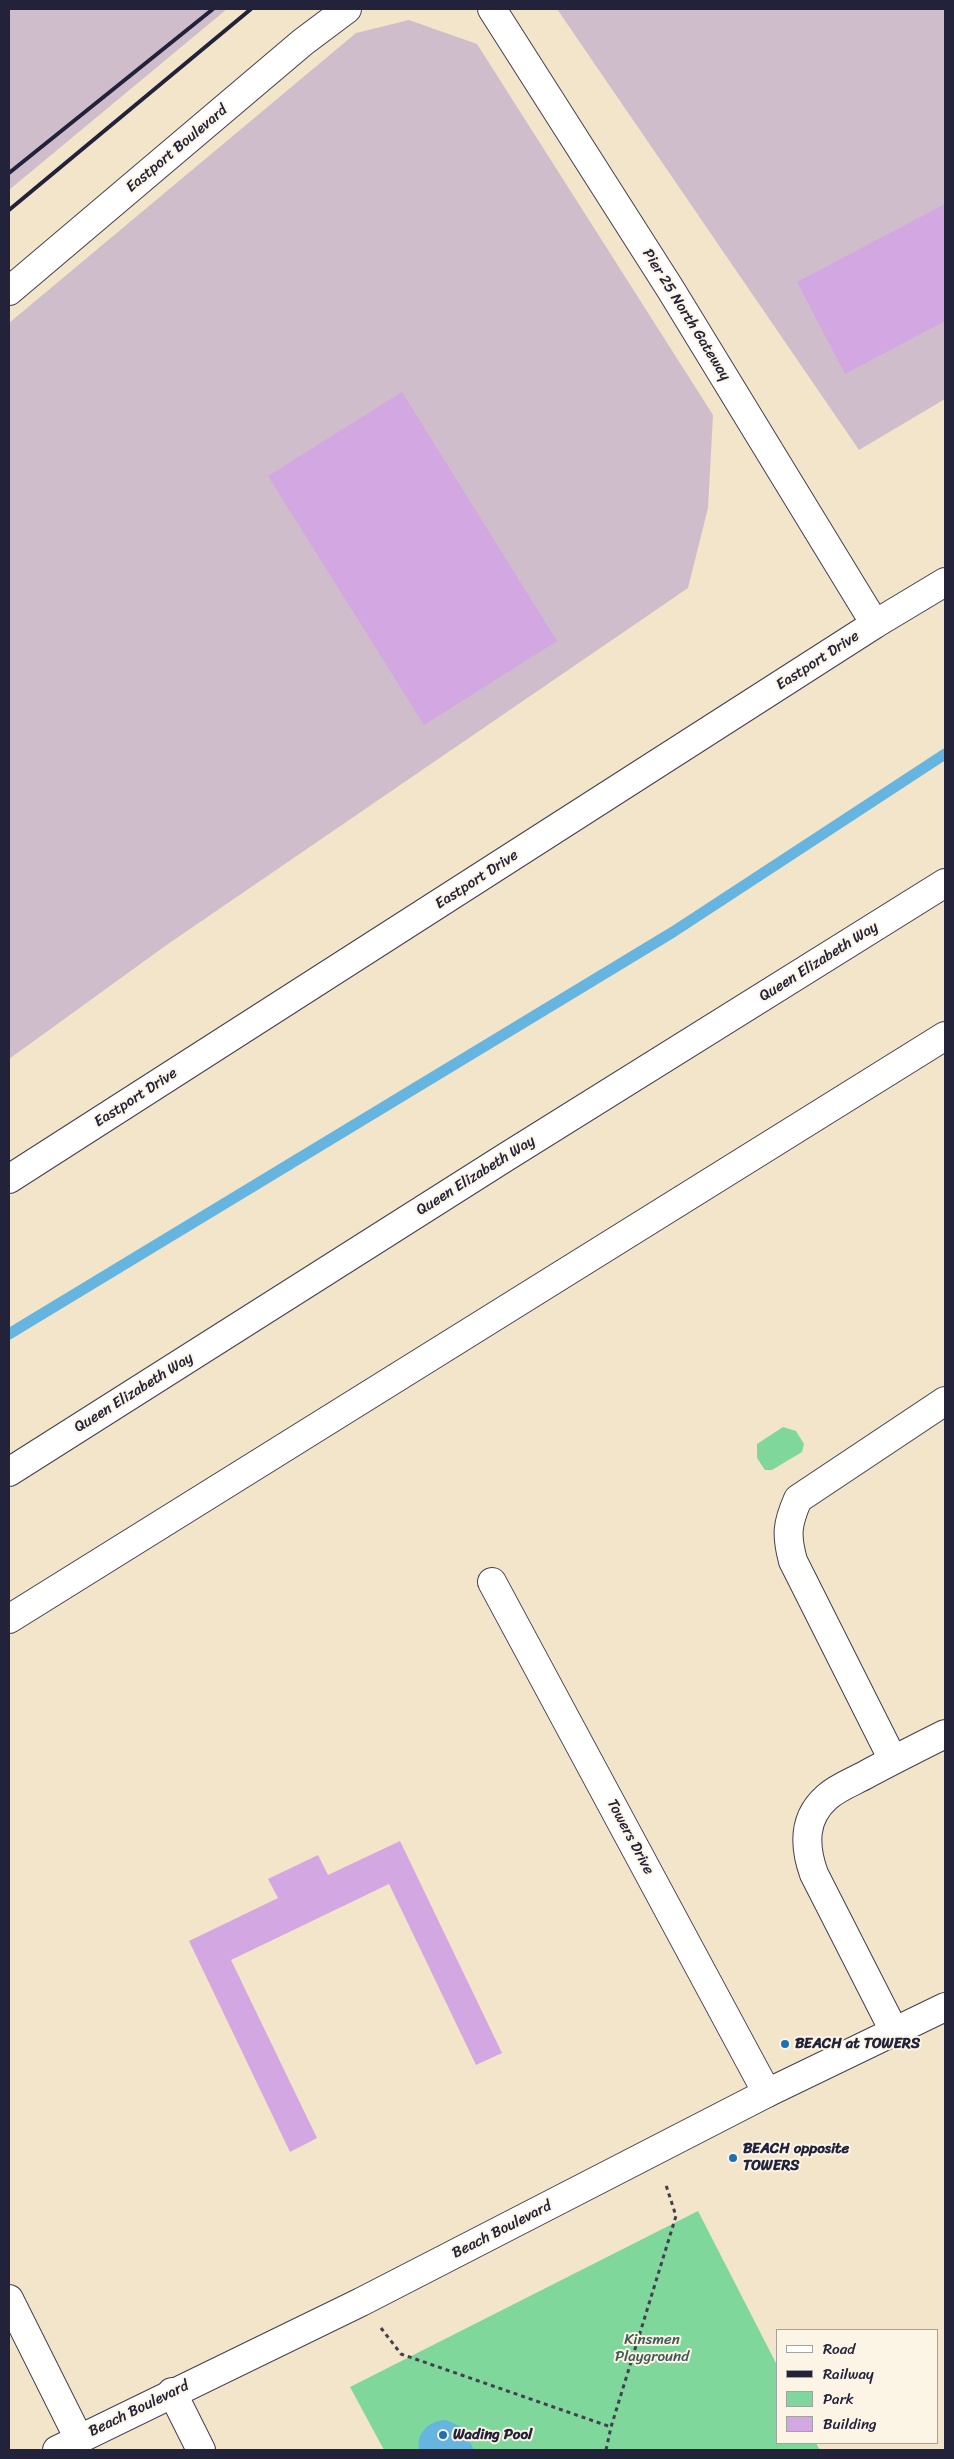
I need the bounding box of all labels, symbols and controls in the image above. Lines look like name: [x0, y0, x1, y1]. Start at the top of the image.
street label: Eastport Boulevard: [123, 101, 231, 197]
street label: Pier 25 North Gateway: [638, 246, 734, 384]
street label: Eastport Drive: [773, 627, 863, 695]
street label: Eastport Drive: [432, 846, 522, 914]
street label: Queen Elizabeth Way: [756, 918, 882, 1006]
street label: Eastport Drive: [91, 1064, 181, 1132]
street label: Queen Elizabeth Way: [413, 1132, 539, 1220]
street label: Queen Elizabeth Way: [71, 1349, 197, 1437]
street label: Towers Drive: [603, 1796, 657, 1878]
place label: BEACH at TOWERS: [795, 2035, 920, 2053]
marker: BEACH at TOWERS: [779, 2038, 791, 2050]
place label: BEACH opposite TOWERS: [743, 2140, 849, 2175]
marker: BEACH opposite TOWERS: [727, 2152, 739, 2164]
street label: Beach Boulevard: [449, 2197, 555, 2263]
legend: [776, 2329, 939, 2444]
park label: Kinsmen Playground: [615, 2331, 689, 2366]
text: Road: [823, 2336, 855, 2362]
text: Railway: [823, 2361, 874, 2387]
street label: Beach Boulevard: [86, 2377, 192, 2441]
text: Park: [823, 2386, 854, 2412]
text: Building: [823, 2411, 877, 2437]
place label: Wading Pool: [453, 2426, 532, 2444]
marker: Wading Pool: [437, 2429, 449, 2441]

